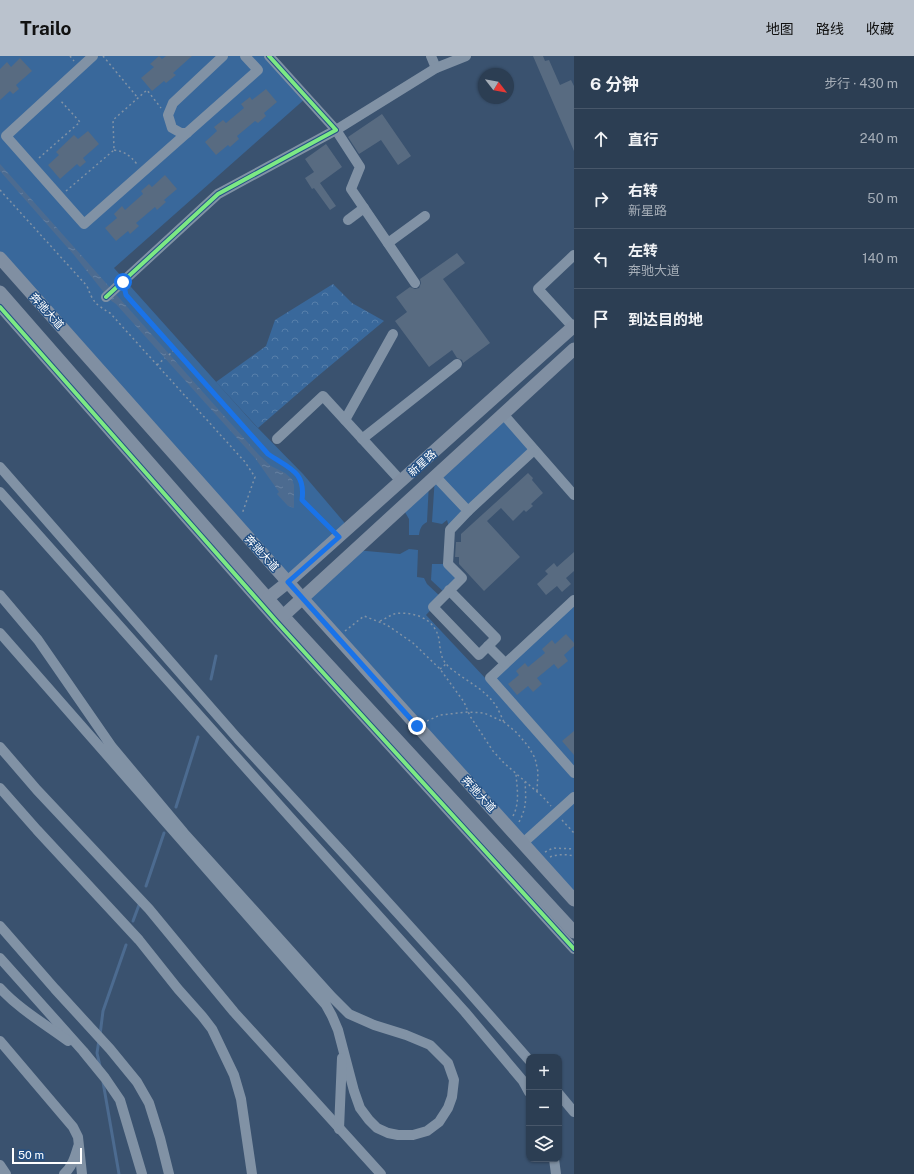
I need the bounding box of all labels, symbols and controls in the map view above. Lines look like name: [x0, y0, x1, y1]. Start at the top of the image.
text: Trailo: [20, 17, 72, 39]
text: 地图: [766, 21, 794, 37]
text: 路线: [816, 21, 844, 37]
text: 收藏: [866, 21, 894, 37]
north arrow: [478, 68, 514, 104]
text: 6 分钟: [590, 74, 639, 94]
text: 步行 · 430 m: [824, 76, 898, 91]
icon: ahead: [590, 128, 612, 150]
text: 直行: [628, 131, 658, 148]
text: 240 m: [860, 131, 898, 146]
text: 右转: [628, 182, 658, 199]
icon: right: [590, 188, 612, 210]
text: 50 m: [867, 191, 898, 206]
text: 新星路: [628, 203, 667, 218]
text: 左转: [628, 242, 658, 259]
icon: left: [590, 248, 612, 270]
text: 140 m: [862, 251, 898, 266]
text: 奔驰大道: [628, 263, 680, 278]
route start: [114, 273, 132, 291]
street label: 奔驰大道: [28, 291, 66, 331]
icon: arrive: [590, 308, 612, 330]
text: 到达目的地: [628, 311, 703, 328]
street label: 新星路: [406, 448, 438, 478]
street label: 奔驰大道: [243, 533, 281, 573]
route end: [408, 717, 426, 735]
street label: 奔驰大道: [460, 774, 498, 814]
map controls: [526, 1054, 562, 1162]
button: +: [526, 1054, 562, 1090]
button: −: [526, 1090, 562, 1126]
button: layers: [526, 1126, 562, 1162]
scale bar: [12, 1146, 82, 1165]
text: 50 m: [18, 1149, 44, 1161]

